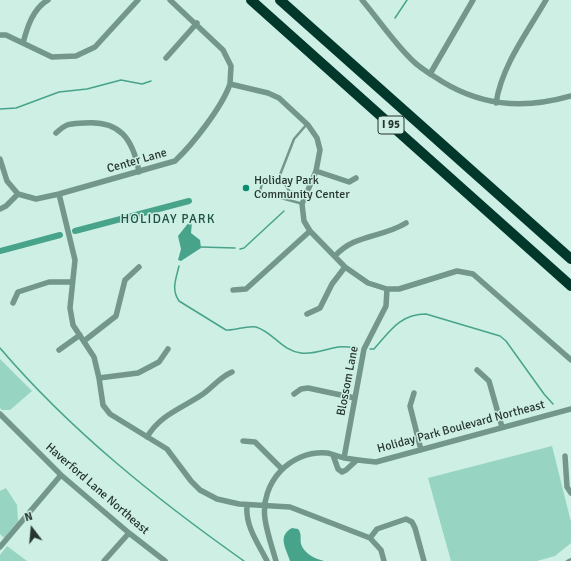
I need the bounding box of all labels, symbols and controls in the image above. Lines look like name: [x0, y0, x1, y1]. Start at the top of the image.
road number: I 95: [378, 116, 404, 134]
street label: Center Lane: [105, 146, 169, 176]
place label: Holiday Park Community Center: [254, 174, 350, 202]
marker: Holiday Park Community Center: [241, 183, 251, 193]
district label: HOLIDAY PARK: [121, 212, 215, 228]
street label: Blossom Lane: [334, 345, 362, 417]
street label: Holiday Park Boulevard Northeast: [376, 398, 546, 456]
street label: Haverford Lane Northeast: [42, 440, 152, 538]
north arrow: [12, 509, 52, 549]
text: N: [23, 510, 34, 524]

